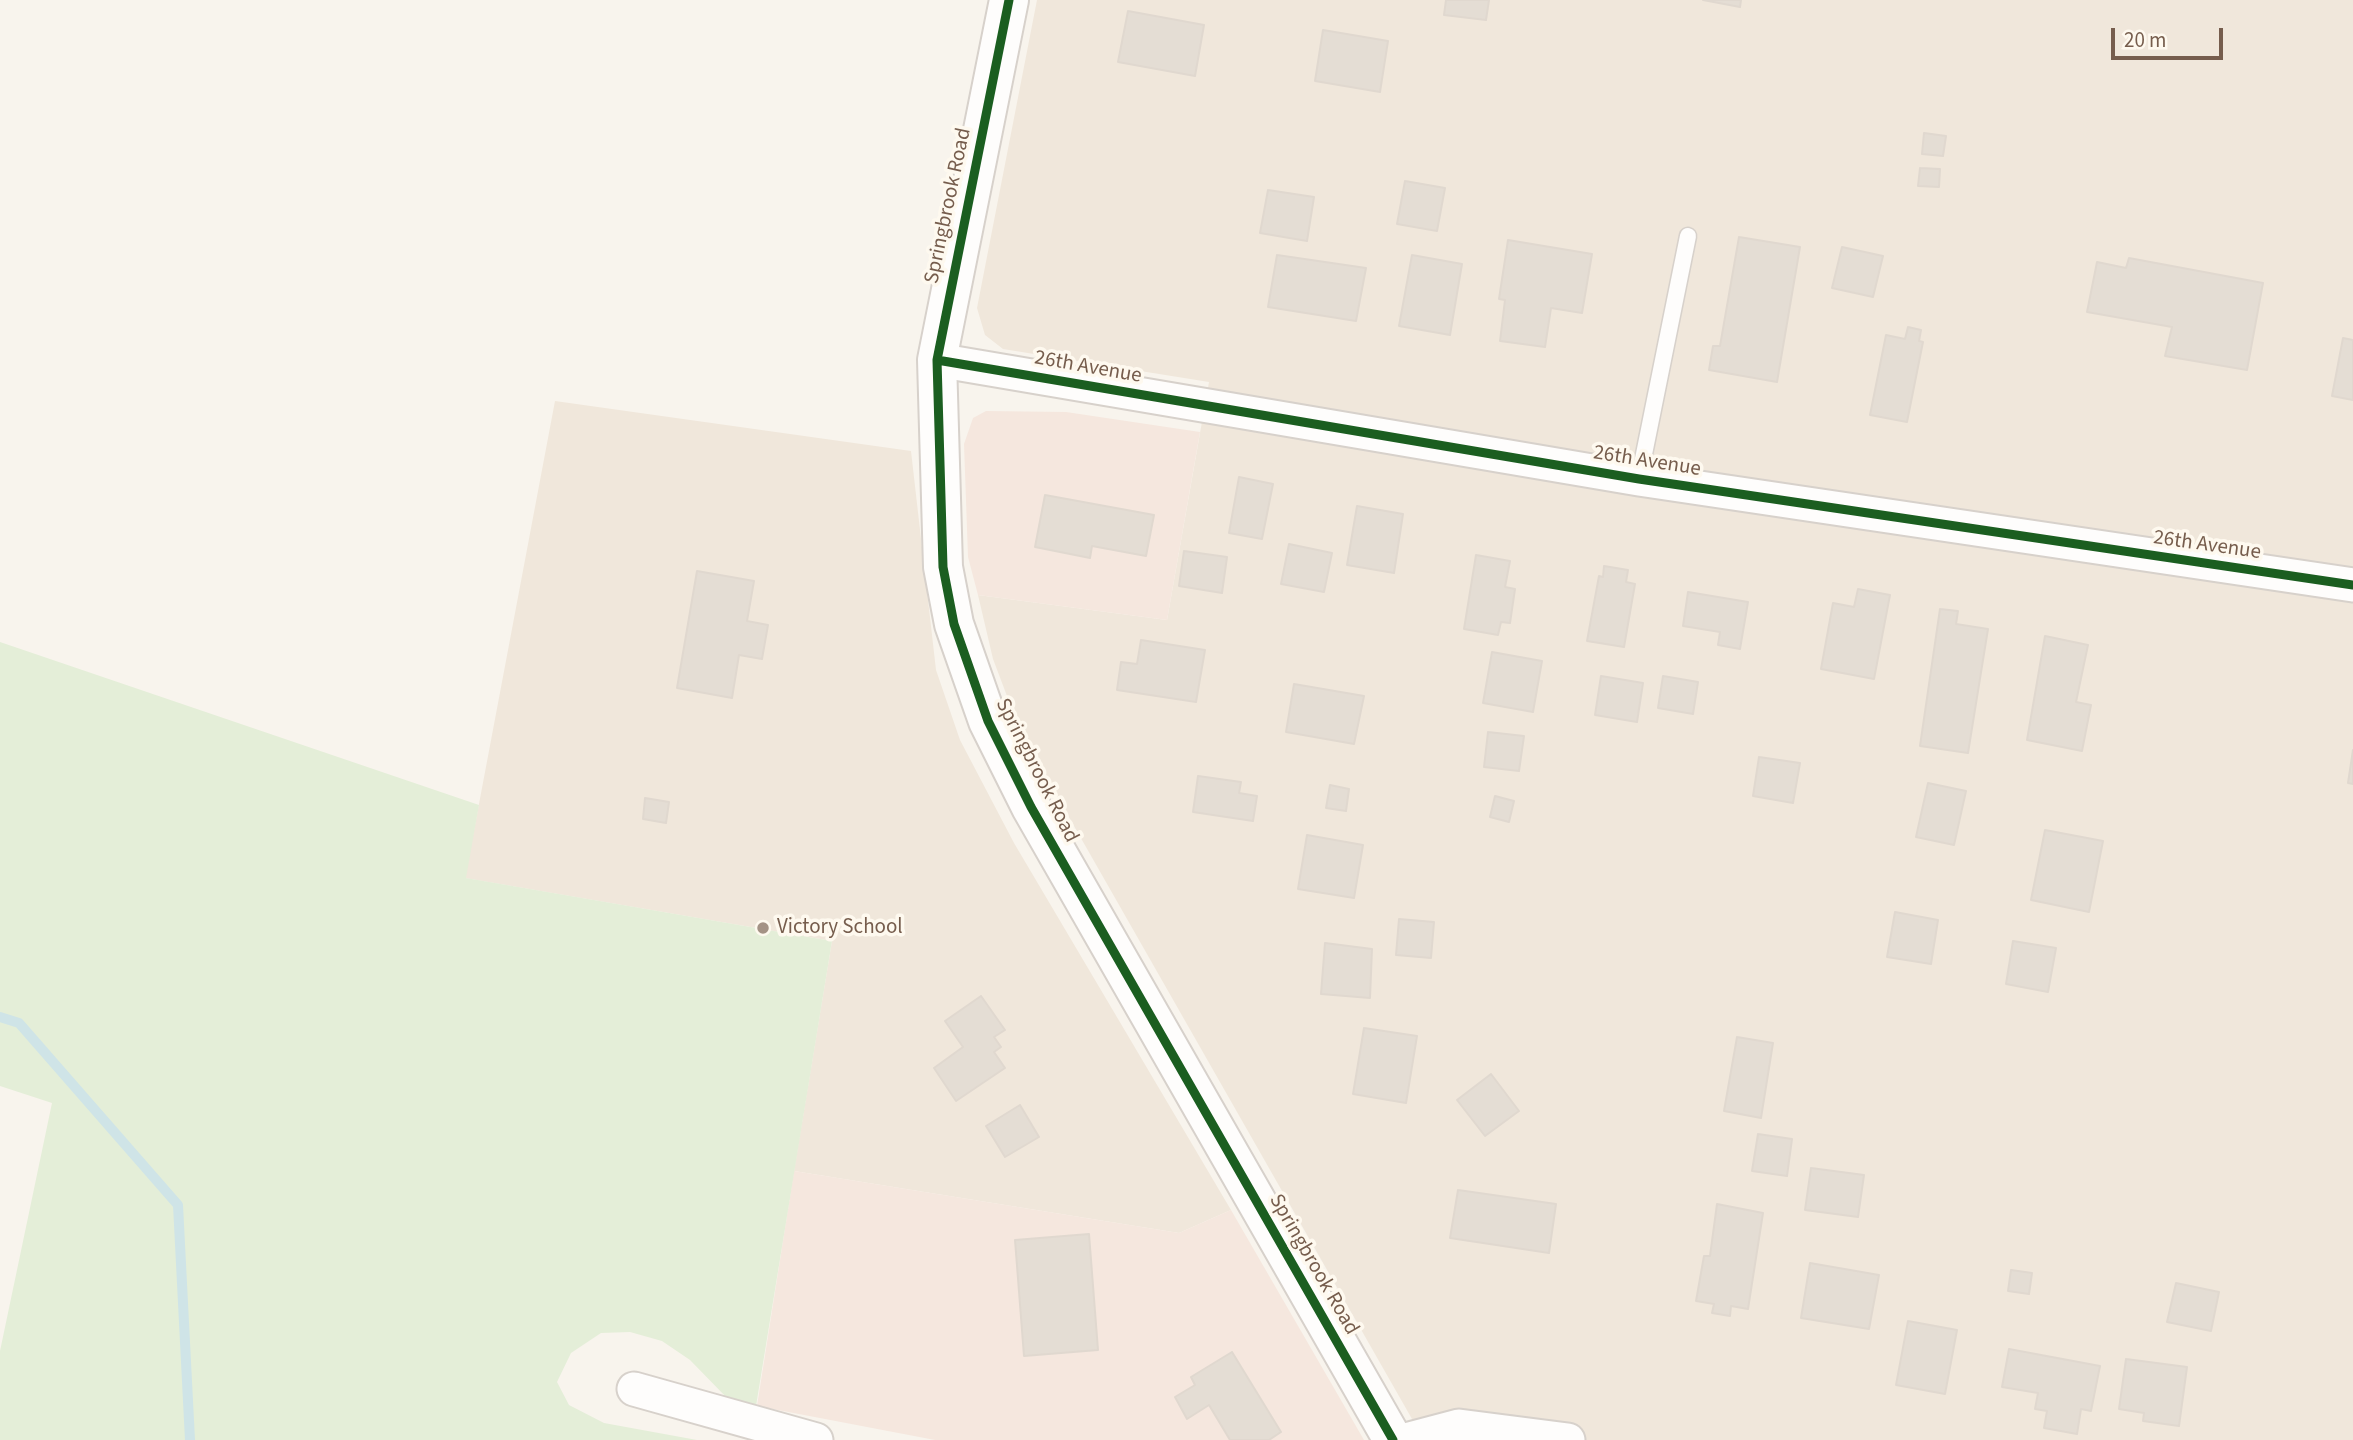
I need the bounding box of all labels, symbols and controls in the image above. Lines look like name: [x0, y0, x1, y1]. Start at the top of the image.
scale bar: [2115, 14, 2227, 58]
text: 20 m: [2124, 25, 2166, 55]
street label: Springbrook Road: [920, 126, 978, 286]
street label: 26th Avenue: [1032, 346, 1144, 390]
street label: 26th Avenue: [1592, 441, 1702, 483]
street label: 26th Avenue: [2152, 526, 2262, 566]
street label: Springbrook Road: [989, 695, 1083, 847]
place label: Victory School: [777, 915, 903, 941]
marker: Victory School: [755, 920, 771, 936]
street label: Springbrook Road: [1262, 1190, 1364, 1340]

